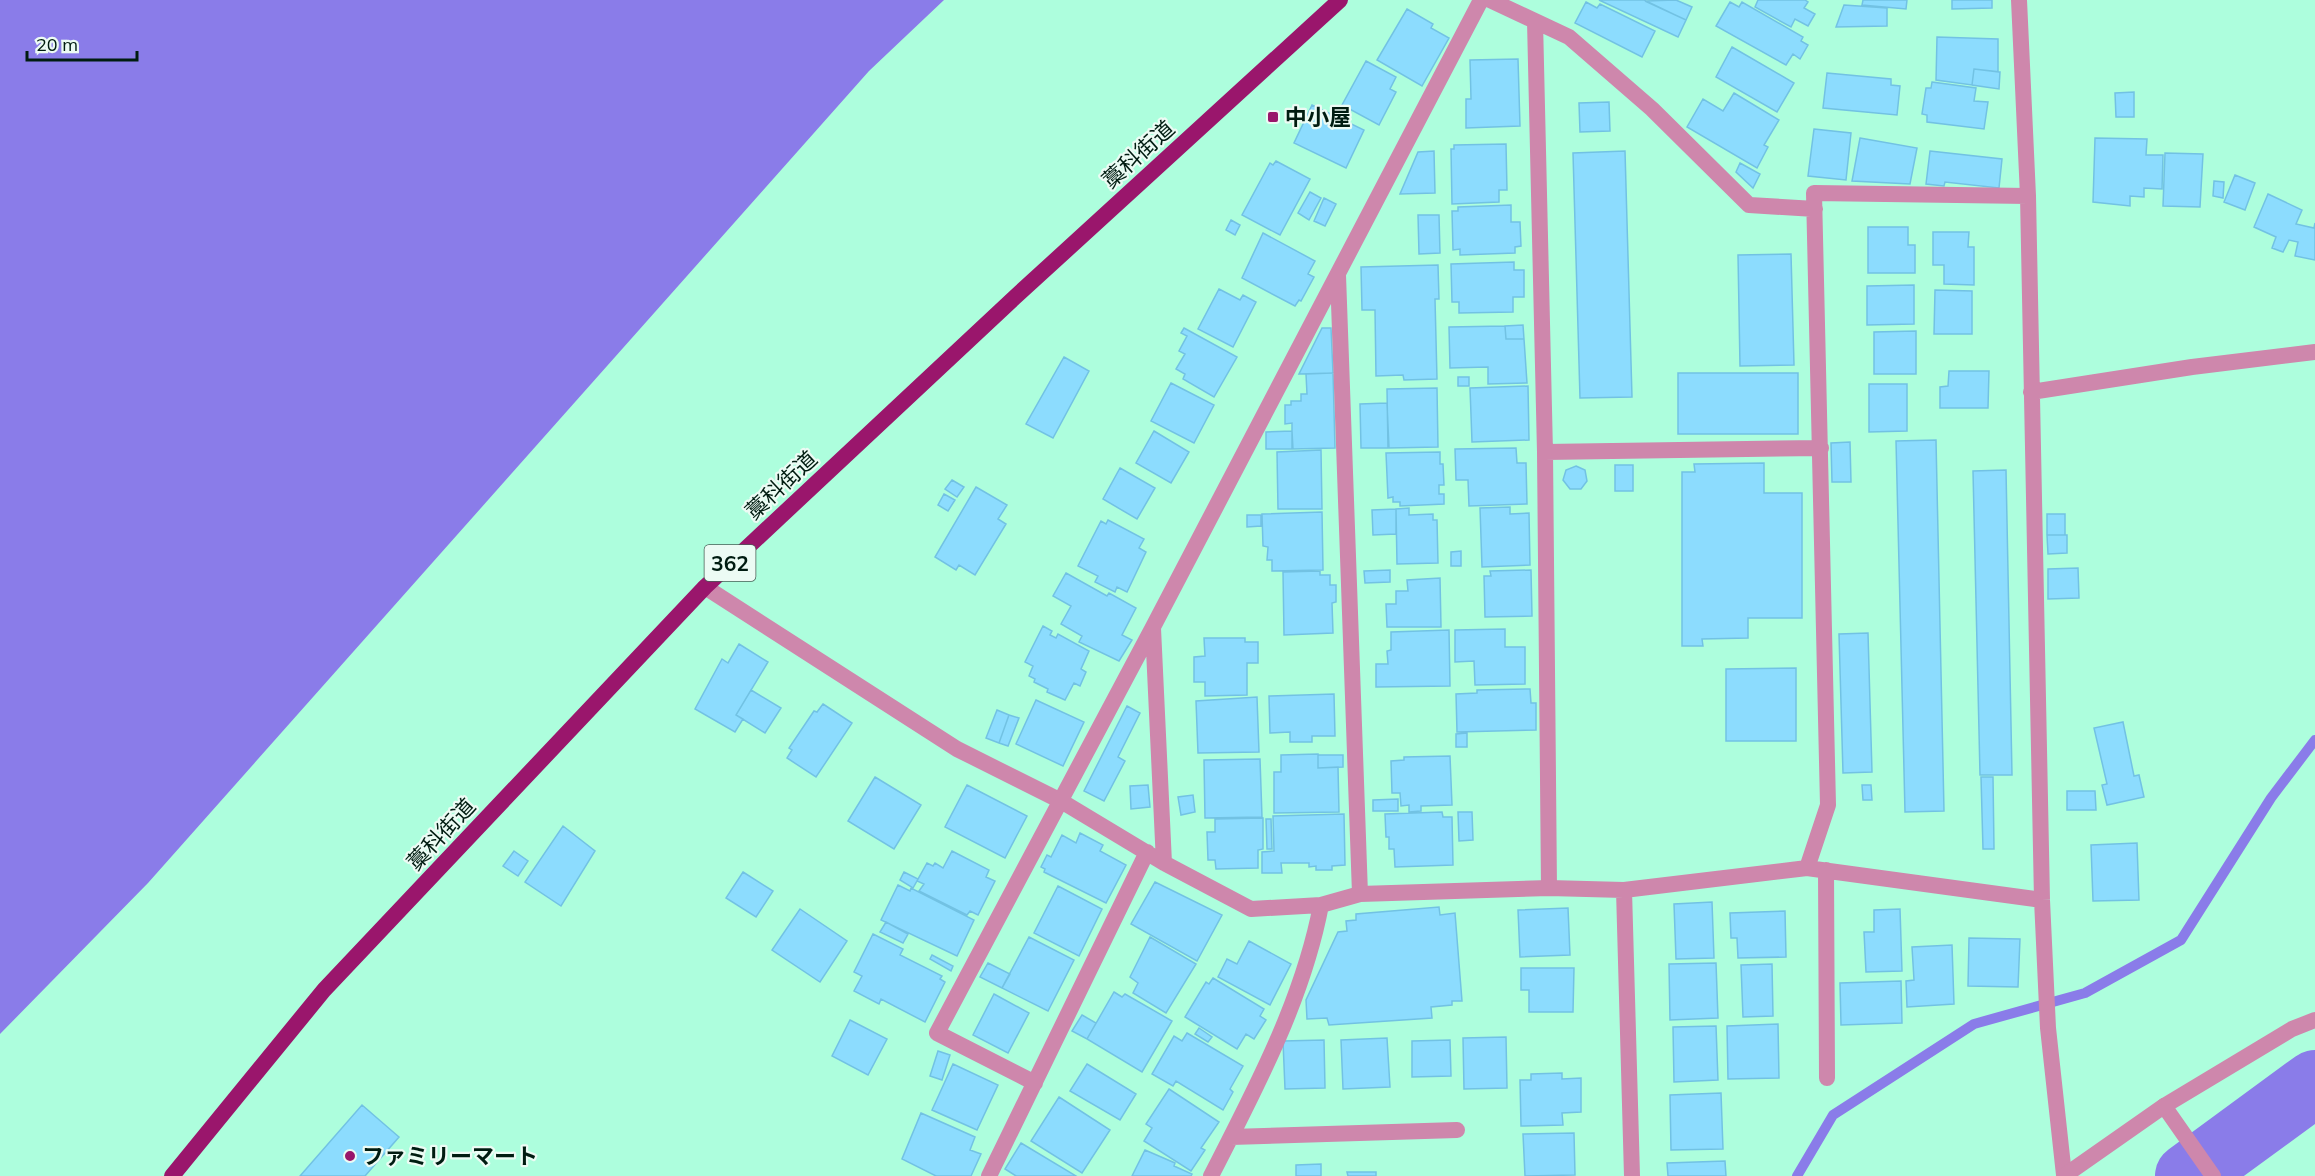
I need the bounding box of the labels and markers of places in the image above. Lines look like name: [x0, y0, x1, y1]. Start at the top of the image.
place label: 中小屋: [1285, 103, 1351, 131]
marker: 中小屋: [1266, 110, 1280, 124]
place label: ファミリーマート: [362, 1142, 538, 1170]
marker: ファミリーマート: [343, 1149, 357, 1163]

